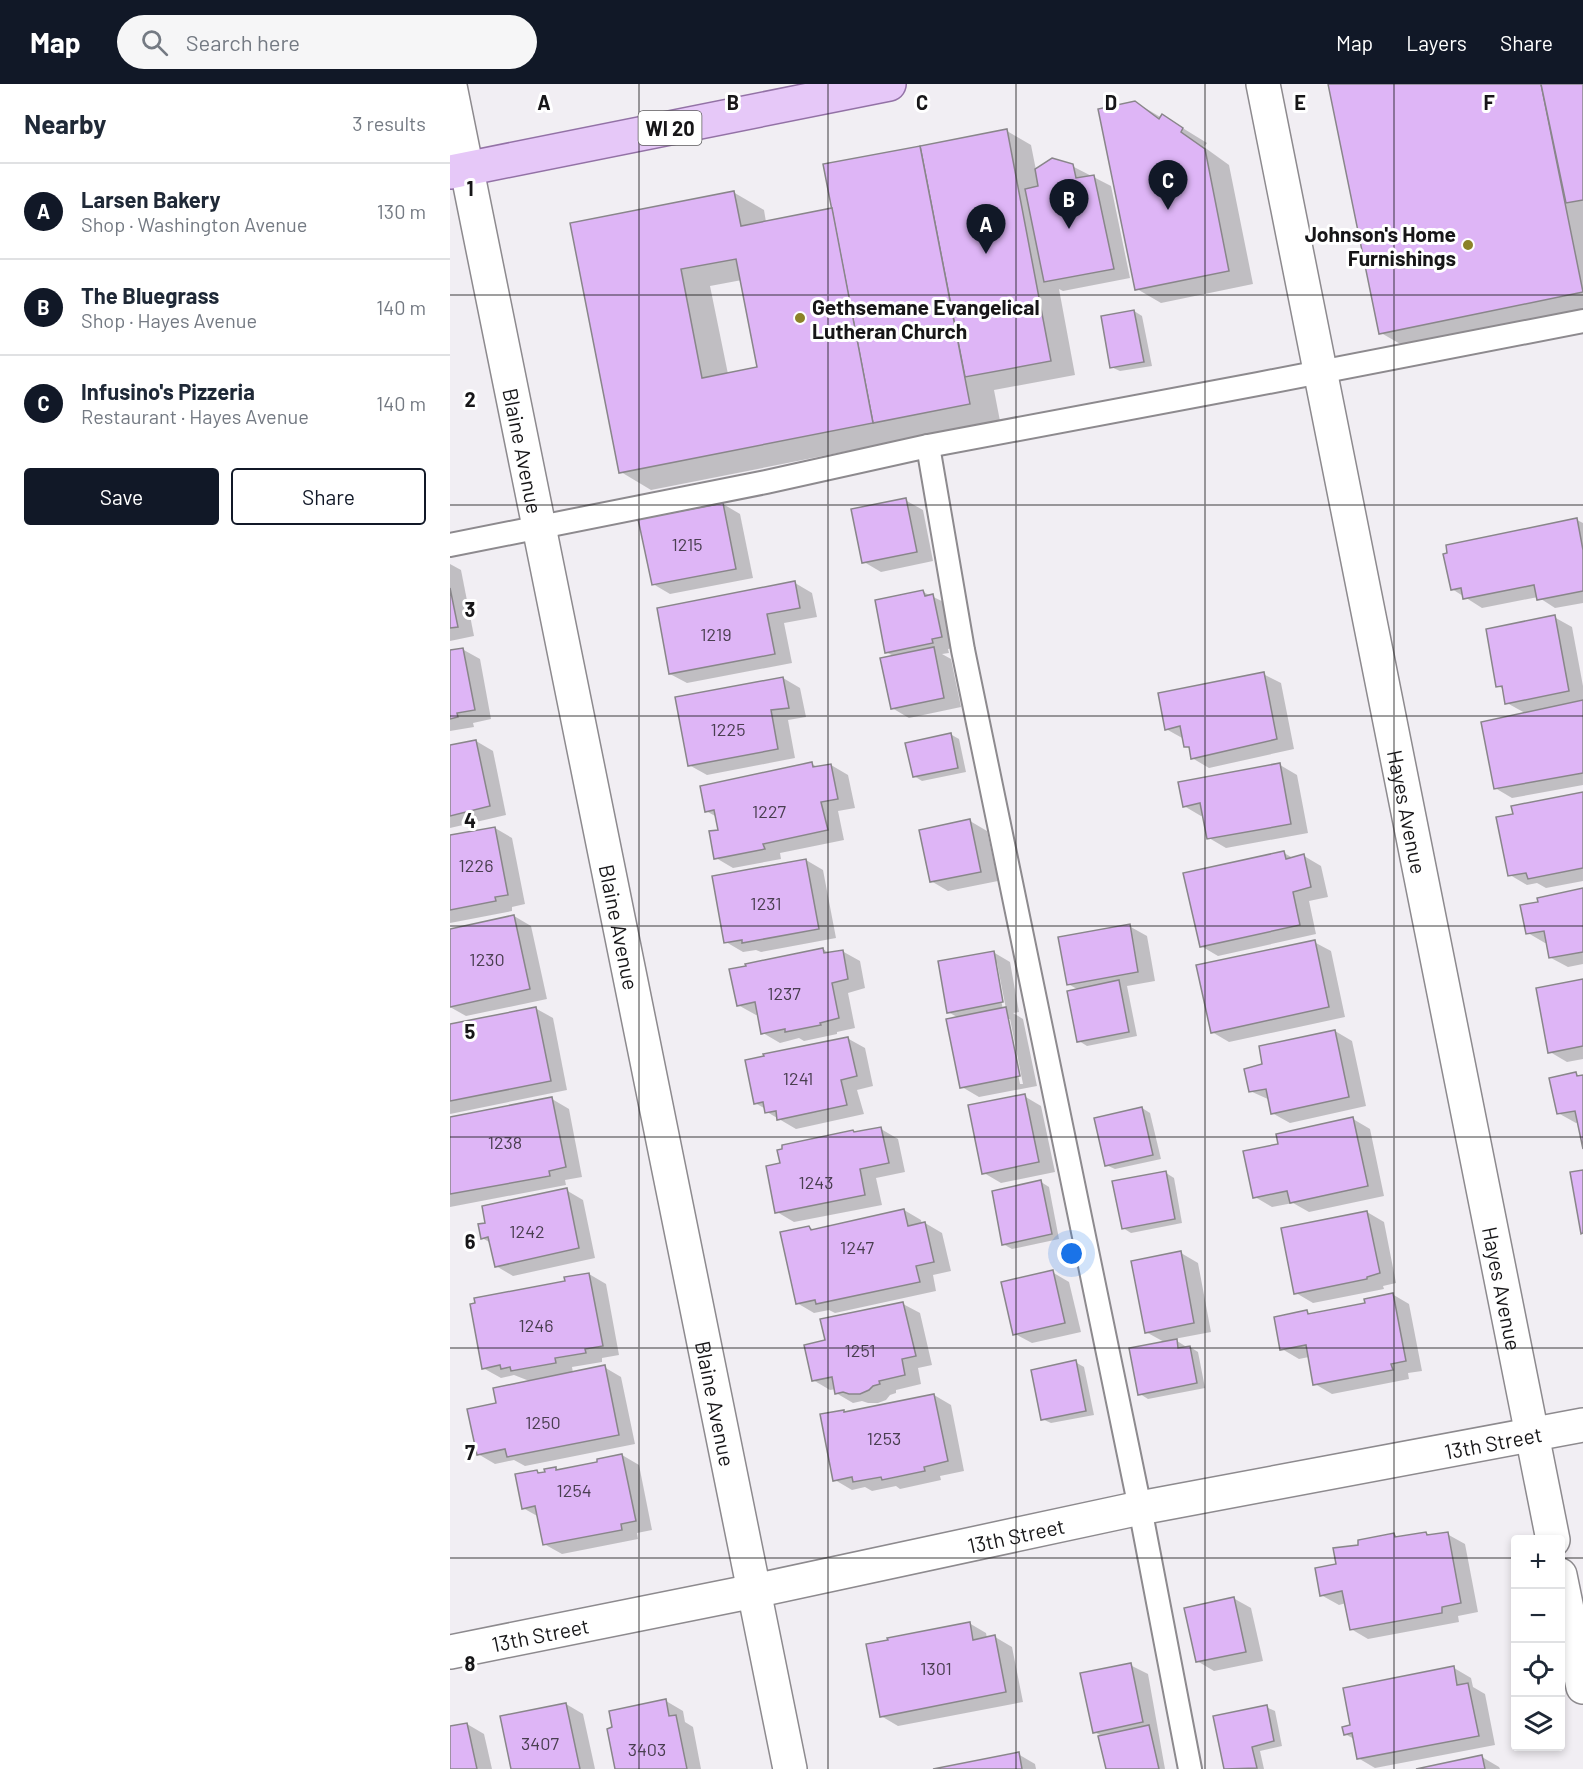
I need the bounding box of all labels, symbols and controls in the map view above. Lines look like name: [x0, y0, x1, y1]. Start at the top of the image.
search box: [117, 15, 537, 69]
text: Map: [30, 25, 81, 59]
icon: search: [138, 26, 171, 59]
text: Search here: [186, 29, 300, 55]
text: Map: [1336, 30, 1373, 55]
text: Layers: [1406, 30, 1467, 55]
text: Share: [1500, 30, 1553, 55]
text: A: [537, 90, 551, 114]
text: B: [727, 90, 739, 114]
text: C: [916, 90, 928, 114]
text: D: [1105, 90, 1117, 114]
text: E: [1294, 90, 1306, 114]
text: F: [1483, 90, 1495, 114]
text: Nearby: [24, 108, 106, 139]
text: 3 results: [352, 111, 426, 135]
road number: WI 20: [638, 111, 702, 145]
pin: C: [1148, 160, 1188, 210]
text: 1: [466, 176, 474, 200]
pin: B: [1050, 180, 1088, 229]
text: Larsen Bakery: [81, 186, 221, 212]
text: A: [37, 199, 50, 223]
text: 130 m: [377, 199, 426, 223]
pin: A: [966, 204, 1006, 254]
text: Shop · Washington Avenue: [81, 212, 307, 236]
place label: Johnson's Home Furnishings: [1305, 221, 1456, 270]
marker: Johnson's Home Furnishings: [1461, 238, 1475, 252]
text: The Bluegrass: [81, 282, 219, 308]
place label: Gethsemane Evangelical Lutheran Church: [812, 294, 1040, 343]
text: B: [37, 295, 50, 319]
text: 140 m: [376, 295, 426, 319]
text: Shop · Hayes Avenue: [81, 308, 257, 332]
marker: Gethsemane Evangelical Lutheran Church: [793, 311, 807, 325]
text: Infusino's Pizzeria: [81, 378, 255, 404]
street label: Blaine Avenue: [499, 386, 549, 516]
text: 2: [464, 387, 476, 411]
text: C: [37, 391, 50, 415]
text: 140 m: [376, 391, 426, 415]
text: Restaurant · Hayes Avenue: [81, 404, 309, 428]
button: Save: [24, 468, 219, 525]
button: Share: [231, 468, 426, 525]
house number: 1215: [671, 533, 703, 555]
text: 3: [465, 597, 475, 621]
house number: 1219: [700, 623, 732, 645]
house number: 1225: [711, 718, 745, 740]
street label: Hayes Avenue: [1383, 748, 1432, 876]
house number: 1227: [752, 800, 787, 822]
text: 4: [464, 808, 476, 832]
house number: 1226: [459, 854, 493, 876]
street label: Blaine Avenue: [595, 862, 645, 992]
house number: 1231: [750, 892, 782, 914]
house number: 1230: [469, 948, 505, 970]
house number: 1237: [767, 982, 801, 1004]
text: 5: [465, 1019, 476, 1043]
house number: 1241: [783, 1067, 813, 1089]
house number: 1238: [488, 1131, 522, 1153]
house number: 1243: [798, 1171, 834, 1193]
house number: 1242: [509, 1220, 545, 1242]
street label: Hayes Avenue: [1478, 1224, 1527, 1352]
text: 6: [465, 1229, 476, 1253]
house number: 1247: [840, 1236, 874, 1258]
your location: [1057, 1239, 1086, 1268]
house number: 1246: [518, 1314, 554, 1336]
street label: Blaine Avenue: [691, 1338, 741, 1468]
house number: 1251: [845, 1339, 876, 1361]
house number: 1250: [525, 1411, 561, 1433]
street label: 13th Street: [1442, 1420, 1544, 1463]
house number: 1253: [867, 1427, 901, 1449]
text: 7: [465, 1440, 475, 1464]
house number: 1254: [556, 1479, 592, 1501]
street label: 13th Street: [965, 1512, 1067, 1557]
map controls: [1511, 1535, 1565, 1751]
button: +: [1511, 1535, 1565, 1589]
button: −: [1511, 1589, 1565, 1643]
street label: 13th Street: [489, 1612, 591, 1656]
button: locate: [1511, 1643, 1565, 1697]
text: 8: [465, 1651, 476, 1675]
house number: 1301: [920, 1657, 952, 1679]
button: layers: [1511, 1697, 1565, 1751]
house number: 3407: [521, 1732, 559, 1754]
house number: 3403: [628, 1738, 666, 1760]

